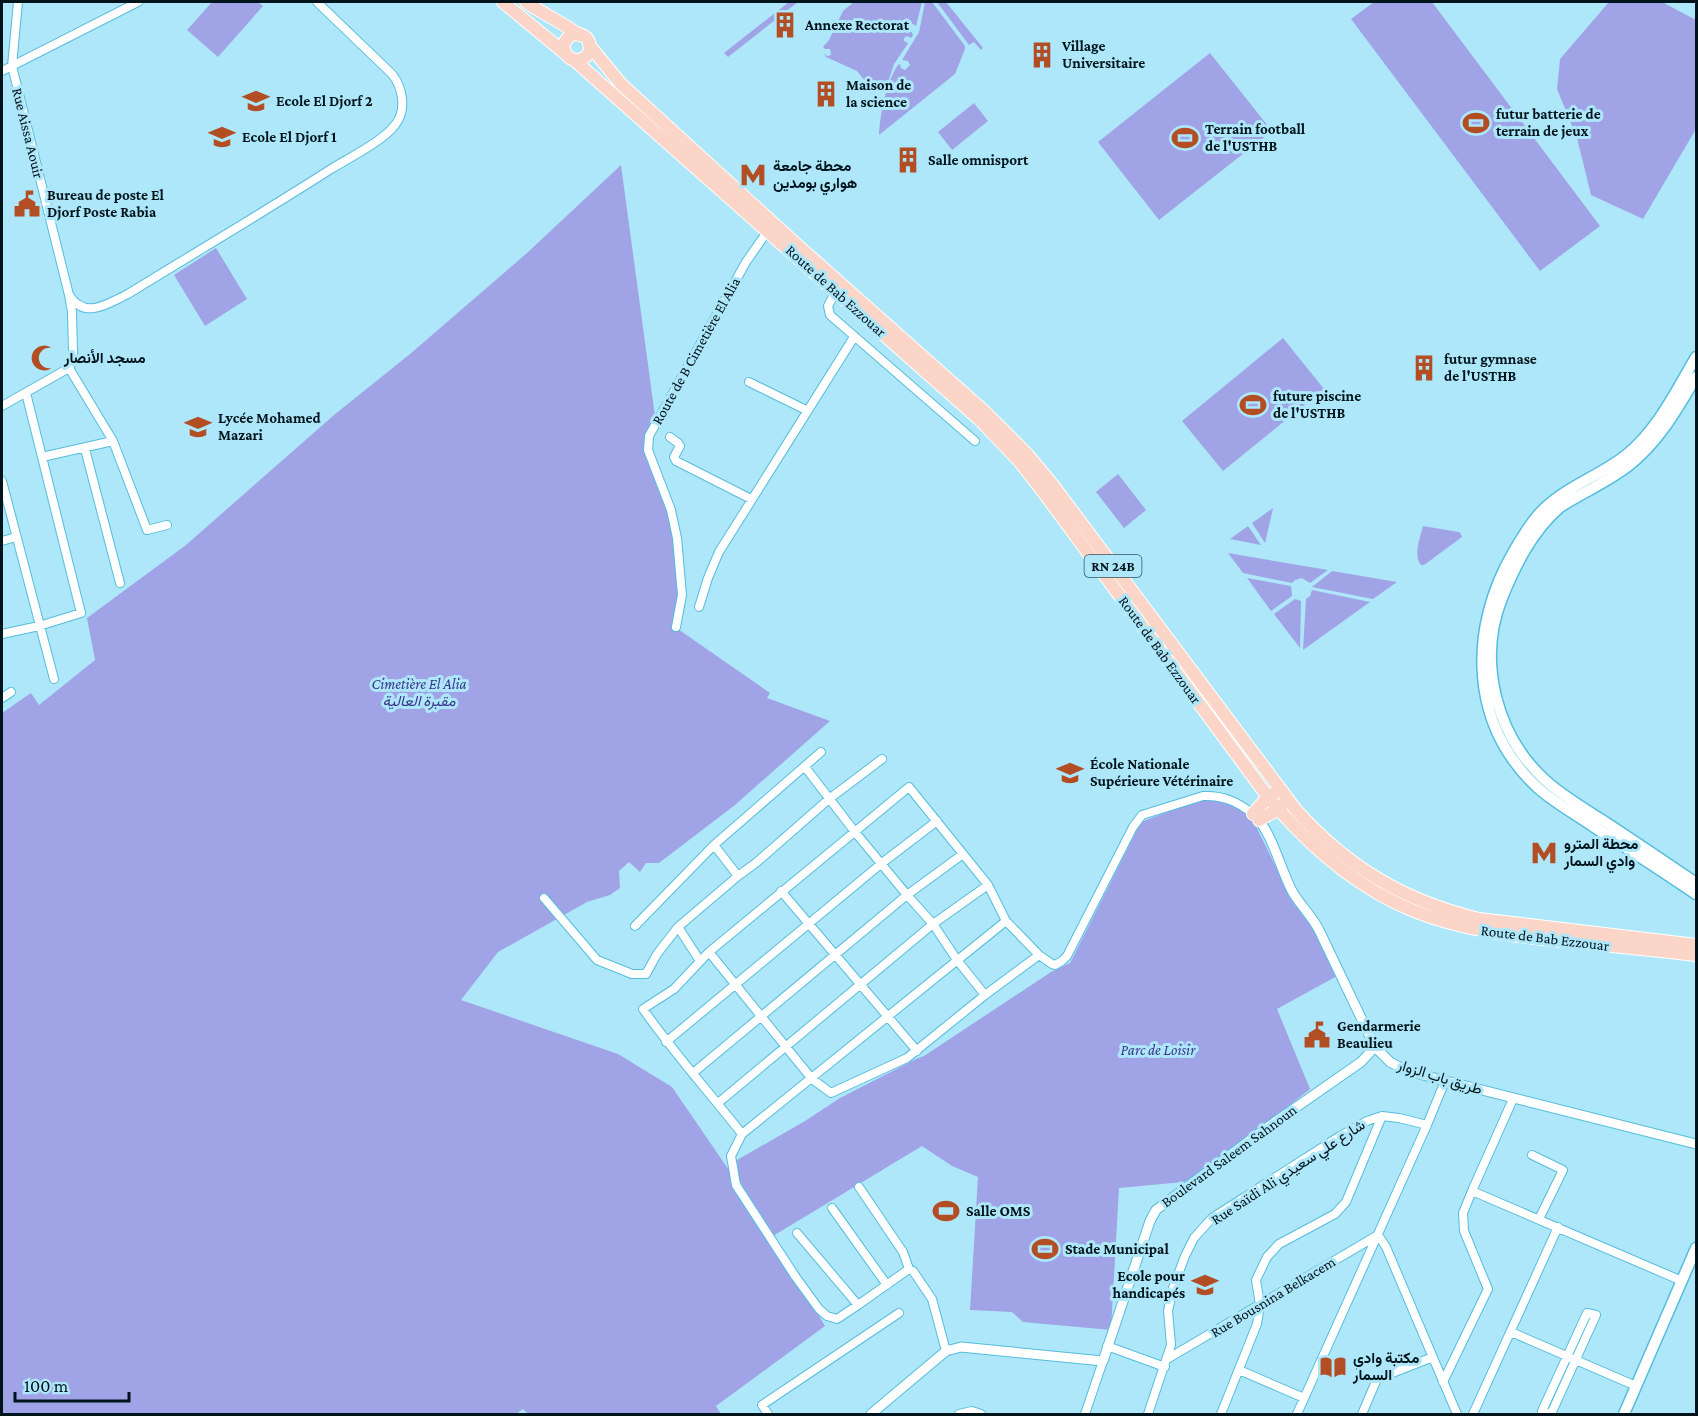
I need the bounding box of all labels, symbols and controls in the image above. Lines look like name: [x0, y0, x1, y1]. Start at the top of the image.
building icon: Annexe Rectorat: [770, 10, 800, 40]
place label: Annexe Rectorat: [804, 17, 910, 33]
place label: Village Universitaire: [1061, 38, 1145, 71]
building icon: Village Universitaire: [1027, 40, 1057, 70]
place label: Maison de la science: [846, 77, 911, 110]
building icon: Maison de la science: [811, 79, 841, 109]
street label: Rue Aissa Aouir: [9, 86, 47, 181]
school or university icon: Ecole El Djorf 2: [241, 86, 271, 116]
place label: Ecole El Djorf 2: [276, 93, 373, 110]
place label: futur batterie de terrain de jeux: [1496, 106, 1601, 140]
sports icon: futur batterie de terrain de jeux: [1461, 108, 1491, 138]
place label: Terrain football de l'USTHB: [1205, 121, 1306, 154]
school or university icon: Ecole El Djorf 1: [207, 122, 237, 152]
sports icon: Terrain football de l'USTHB: [1170, 123, 1200, 153]
place label: Ecole El Djorf 1: [242, 129, 337, 146]
building icon: Salle omnisport: [893, 145, 923, 175]
place label: Salle omnisport: [928, 152, 1029, 168]
place label: محطة جامعة هواري بومدين: [773, 158, 857, 196]
metro station icon: محطة جامعة هواري بومدين: [738, 160, 768, 190]
place label: Bureau de poste El Djorf Poste Rabia: [47, 187, 164, 221]
public building icon: Bureau de poste El Djorf Poste Rabia: [12, 189, 42, 219]
street label: Route de Bab Ezzouar: [783, 242, 890, 341]
street label: Route de B Cimetière El Alia: [649, 275, 743, 427]
mosque icon: مسجد الأنصار: [29, 343, 59, 373]
place label: مسجد الأنصار: [63, 349, 146, 367]
place label: futur gymnase de l'USTHB: [1444, 351, 1537, 384]
building icon: futur gymnase de l'USTHB: [1409, 353, 1439, 383]
place label: future piscine de l'USTHB: [1273, 388, 1361, 421]
sports icon: future piscine de l'USTHB: [1238, 390, 1268, 420]
place label: Lycée Mohamed Mazari: [218, 410, 322, 443]
school or university icon: Lycée Mohamed Mazari: [183, 412, 213, 442]
road number: RN 24B: [1084, 555, 1142, 577]
street label: Route de Bab Ezzouar: [1116, 593, 1205, 707]
park label: Cimetière El Alia مقبرة العالية: [371, 676, 467, 710]
place label: École Nationale Supérieure Vétérinaire: [1090, 756, 1233, 789]
school or university icon: École Nationale Supérieure Vétérinaire: [1055, 758, 1085, 788]
place label: محطة المترو وادي السمار: [1563, 836, 1638, 874]
metro station icon: محطة المترو وادي السمار: [1529, 838, 1559, 868]
street label: Route de Bab Ezzouar: [1480, 922, 1611, 954]
place label: Gendarmerie Beaulieu: [1337, 1018, 1421, 1051]
public building icon: Gendarmerie Beaulieu: [1302, 1020, 1332, 1050]
park label: Parc de Loisir: [1121, 1042, 1196, 1058]
street label: طريق باب الزوار: [1394, 1056, 1484, 1099]
street label: Boulevard Saleem Sahnoun: [1158, 1102, 1300, 1210]
street label: Rue Saïdi Ali شارع علي سعيدي: [1208, 1116, 1371, 1232]
sports icon: Salle OMS: [931, 1196, 961, 1226]
place label: Salle OMS: [966, 1203, 1031, 1219]
sports icon: Stade Municipal: [1030, 1234, 1060, 1264]
place label: Stade Municipal: [1065, 1241, 1169, 1257]
street label: Rue Bousnina Belkacem: [1208, 1253, 1338, 1341]
place label: Ecole pour handicapés: [1113, 1268, 1185, 1301]
school or university icon: Ecole pour handicapés: [1190, 1270, 1220, 1300]
place label: مكتبة وادي السمار: [1352, 1350, 1419, 1384]
library icon: مكتبة وادي السمار: [1318, 1352, 1348, 1382]
scale bar: [15, 1365, 129, 1403]
text: 100 m: [24, 1376, 69, 1396]

